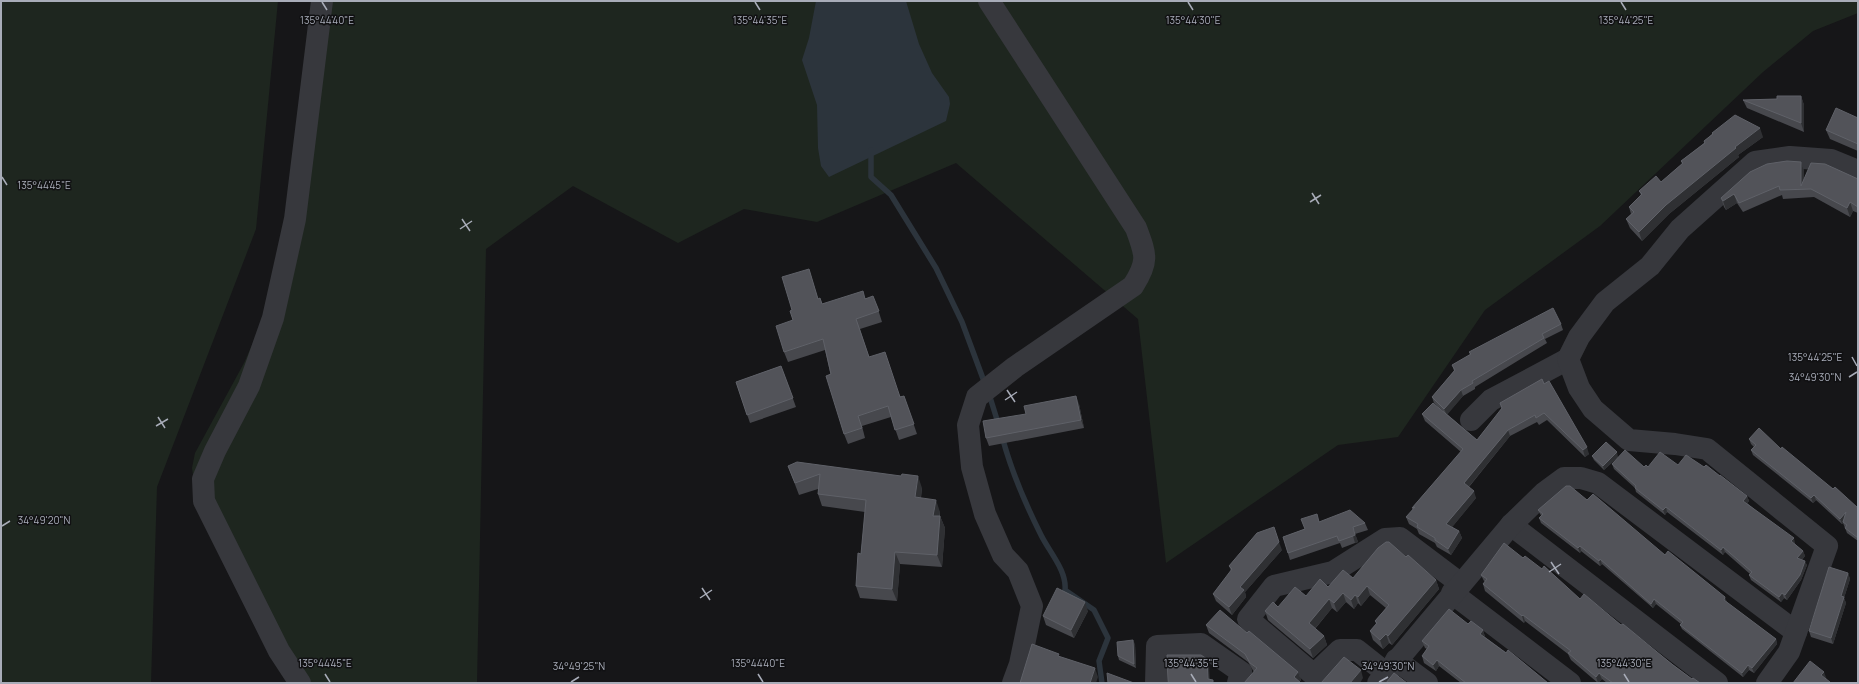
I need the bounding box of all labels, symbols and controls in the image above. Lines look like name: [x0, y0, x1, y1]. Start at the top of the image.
text: 135°44'40"E: [300, 13, 354, 27]
text: 135°44'35"E: [733, 13, 787, 27]
text: 135°44'30"E: [1166, 13, 1221, 27]
text: 135°44'25"E: [1599, 13, 1654, 27]
text: 135°44'45"E: [17, 178, 71, 192]
text: 135°44'25"E: [1788, 350, 1843, 364]
text: 34°49'30"N: [1789, 370, 1841, 384]
text: 34°49'20"N: [18, 513, 70, 527]
text: 135°44'45"E: [298, 656, 352, 670]
text: 135°44'40"E: [731, 656, 785, 670]
text: 135°44'35"E: [1164, 656, 1218, 670]
text: 135°44'30"E: [1597, 656, 1652, 670]
text: 34°49'25"N: [553, 659, 605, 673]
text: 34°49'30"N: [1362, 659, 1414, 673]

